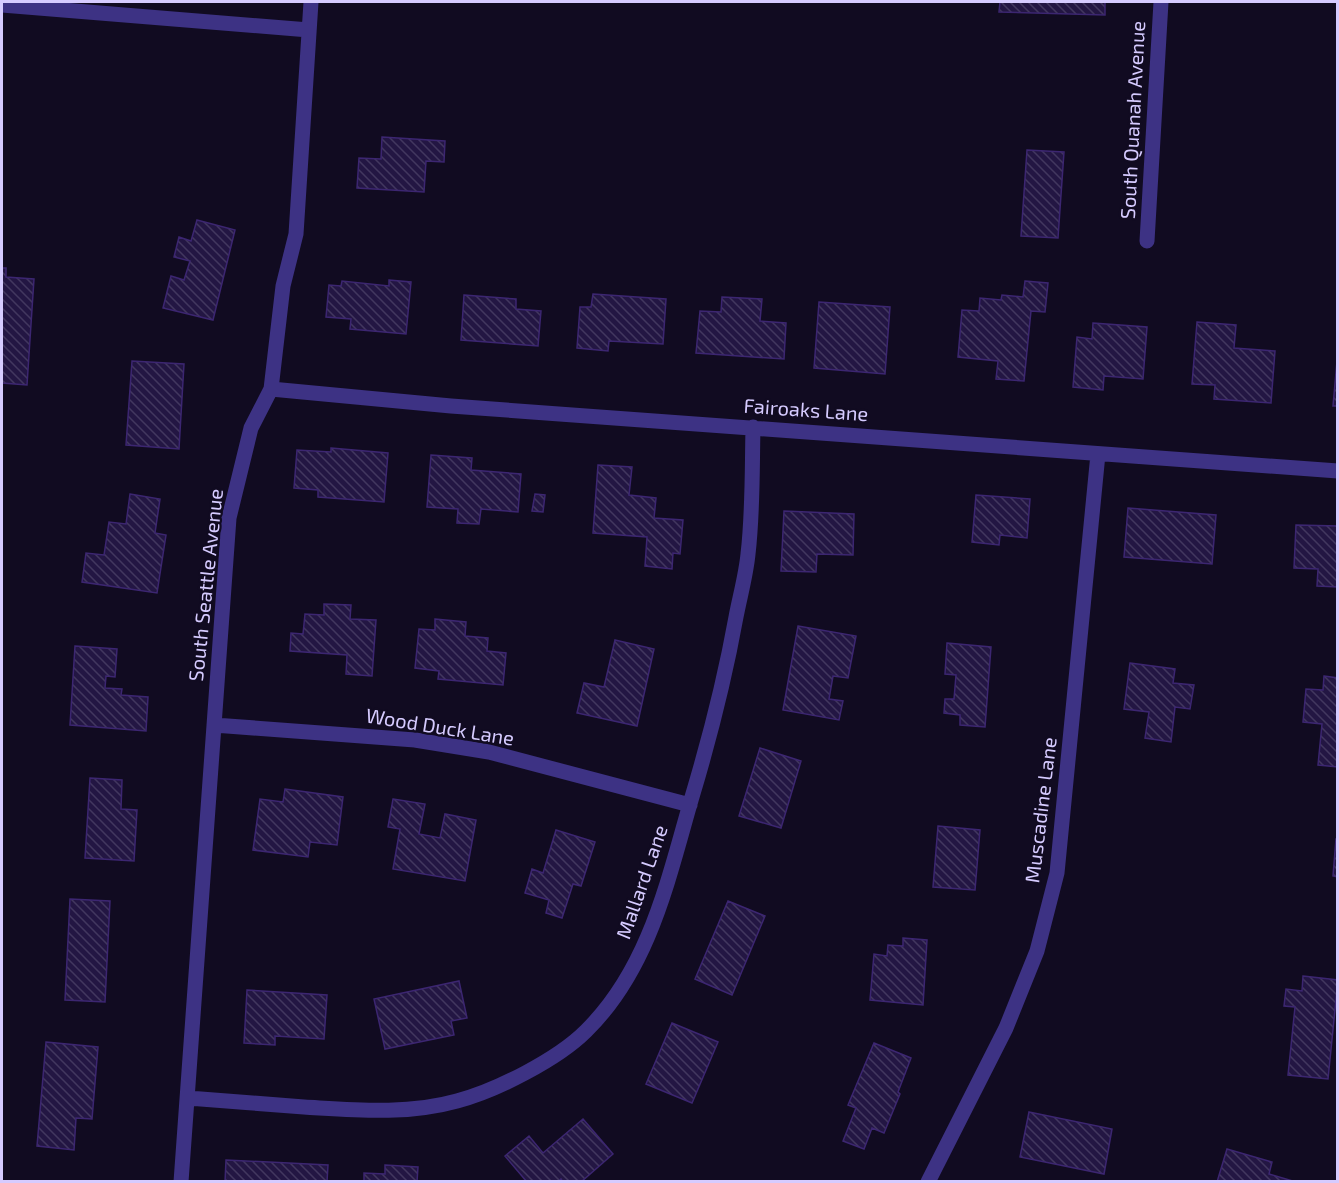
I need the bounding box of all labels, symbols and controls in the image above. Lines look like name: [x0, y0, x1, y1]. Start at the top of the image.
street label: South Quanah Avenue: [1115, 20, 1149, 220]
street label: Fairoaks Lane: [743, 393, 869, 425]
street label: South Seattle Avenue: [183, 487, 227, 682]
street label: Wood Duck Lane: [364, 702, 516, 750]
street label: Muscadine Lane: [1019, 736, 1061, 884]
street label: Mallard Lane: [610, 822, 672, 942]

